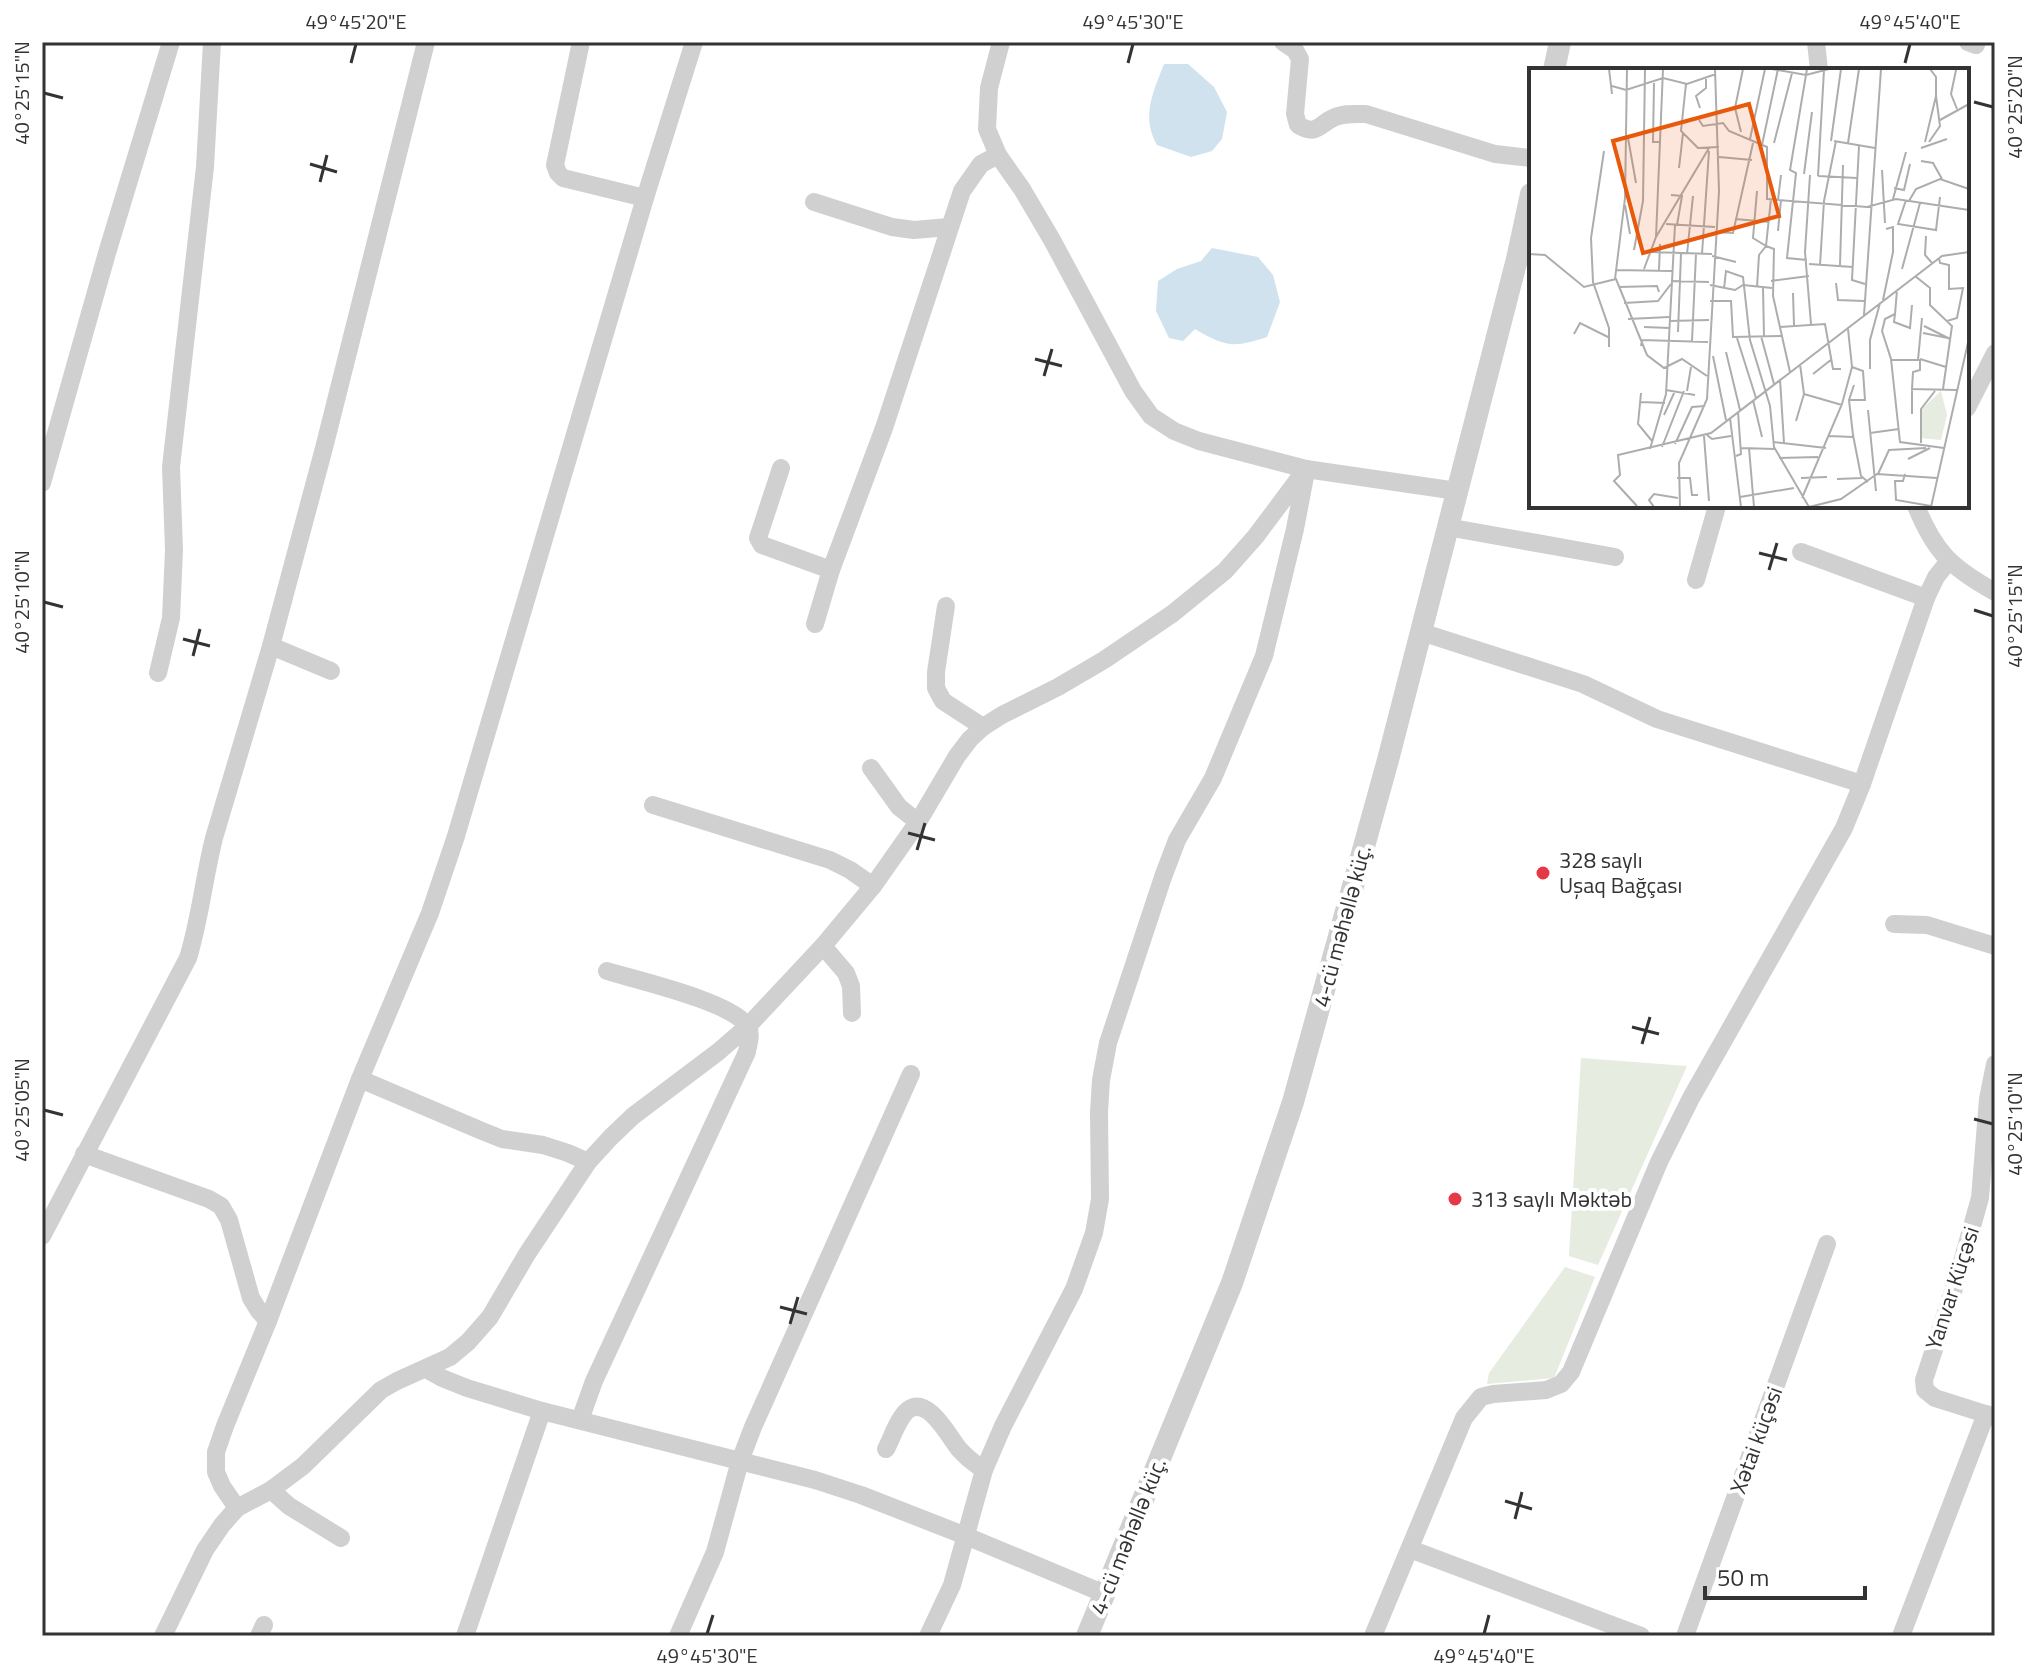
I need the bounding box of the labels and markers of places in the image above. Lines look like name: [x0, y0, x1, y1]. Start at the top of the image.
place label: 328 saylı Uşaq Bağçası: [1559, 843, 1682, 902]
marker: 328 saylı Uşaq Bağçası: [1534, 864, 1552, 882]
place label: 313 saylı Məktəb: [1471, 1182, 1632, 1216]
marker: 313 saylı Məktəb: [1446, 1190, 1464, 1208]

